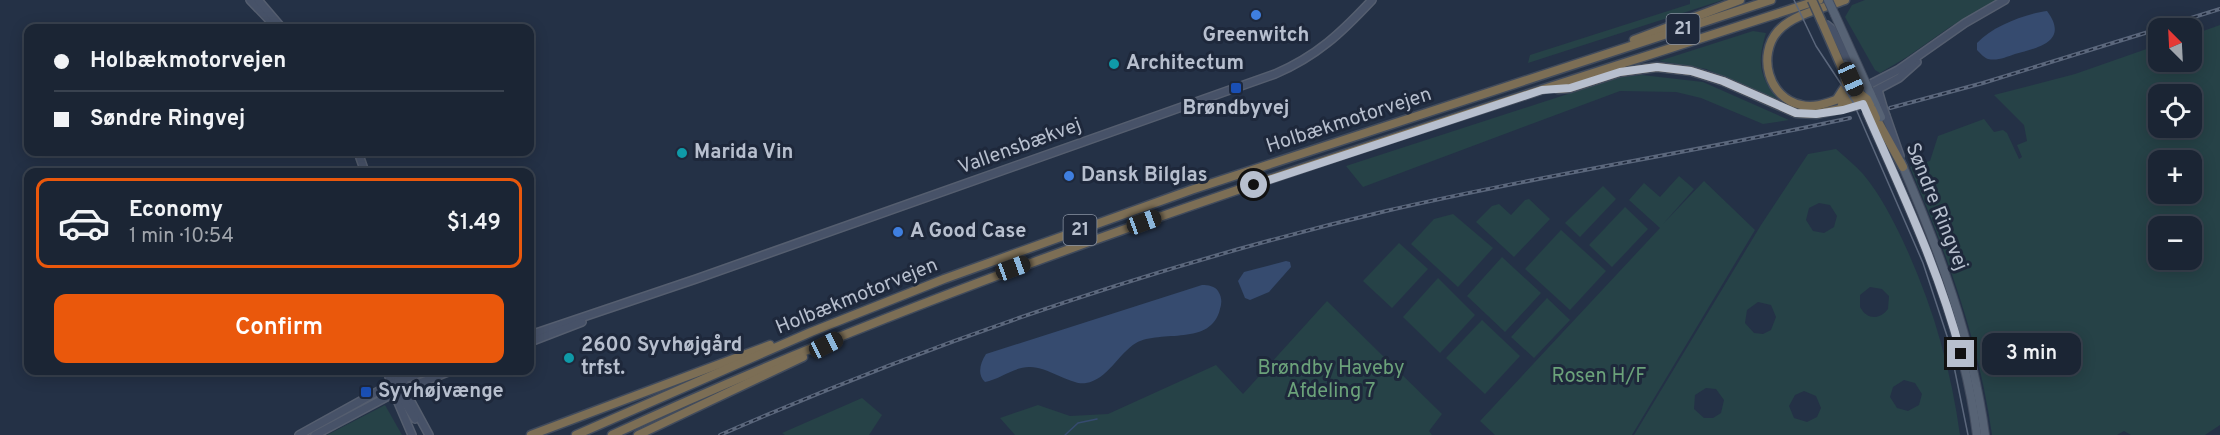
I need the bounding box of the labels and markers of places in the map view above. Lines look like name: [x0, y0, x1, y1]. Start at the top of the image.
marker: Greenwitch: [1249, 8, 1263, 22]
place label: Greenwitch: [1203, 23, 1309, 49]
place label: Architectum: [1126, 51, 1244, 77]
marker: Architectum: [1107, 57, 1121, 71]
marker: Brøndbyvej: [1229, 81, 1243, 95]
place label: Brøndbyvej: [1182, 96, 1290, 122]
place label: Marida Vin: [694, 140, 793, 166]
marker: Marida Vin: [675, 146, 689, 160]
place label: Dansk Bilglas: [1081, 163, 1208, 189]
marker: Dansk Bilglas: [1062, 169, 1076, 183]
place label: A Good Case: [910, 219, 1026, 245]
marker: A Good Case: [891, 225, 905, 239]
place label: 2600 Syvhøjgård trfst.: [581, 333, 742, 382]
marker: 2600 Syvhøjgård trfst.: [562, 351, 576, 365]
place label: Syvhøjvænge: [378, 379, 504, 405]
marker: Syvhøjvænge: [359, 385, 373, 399]

